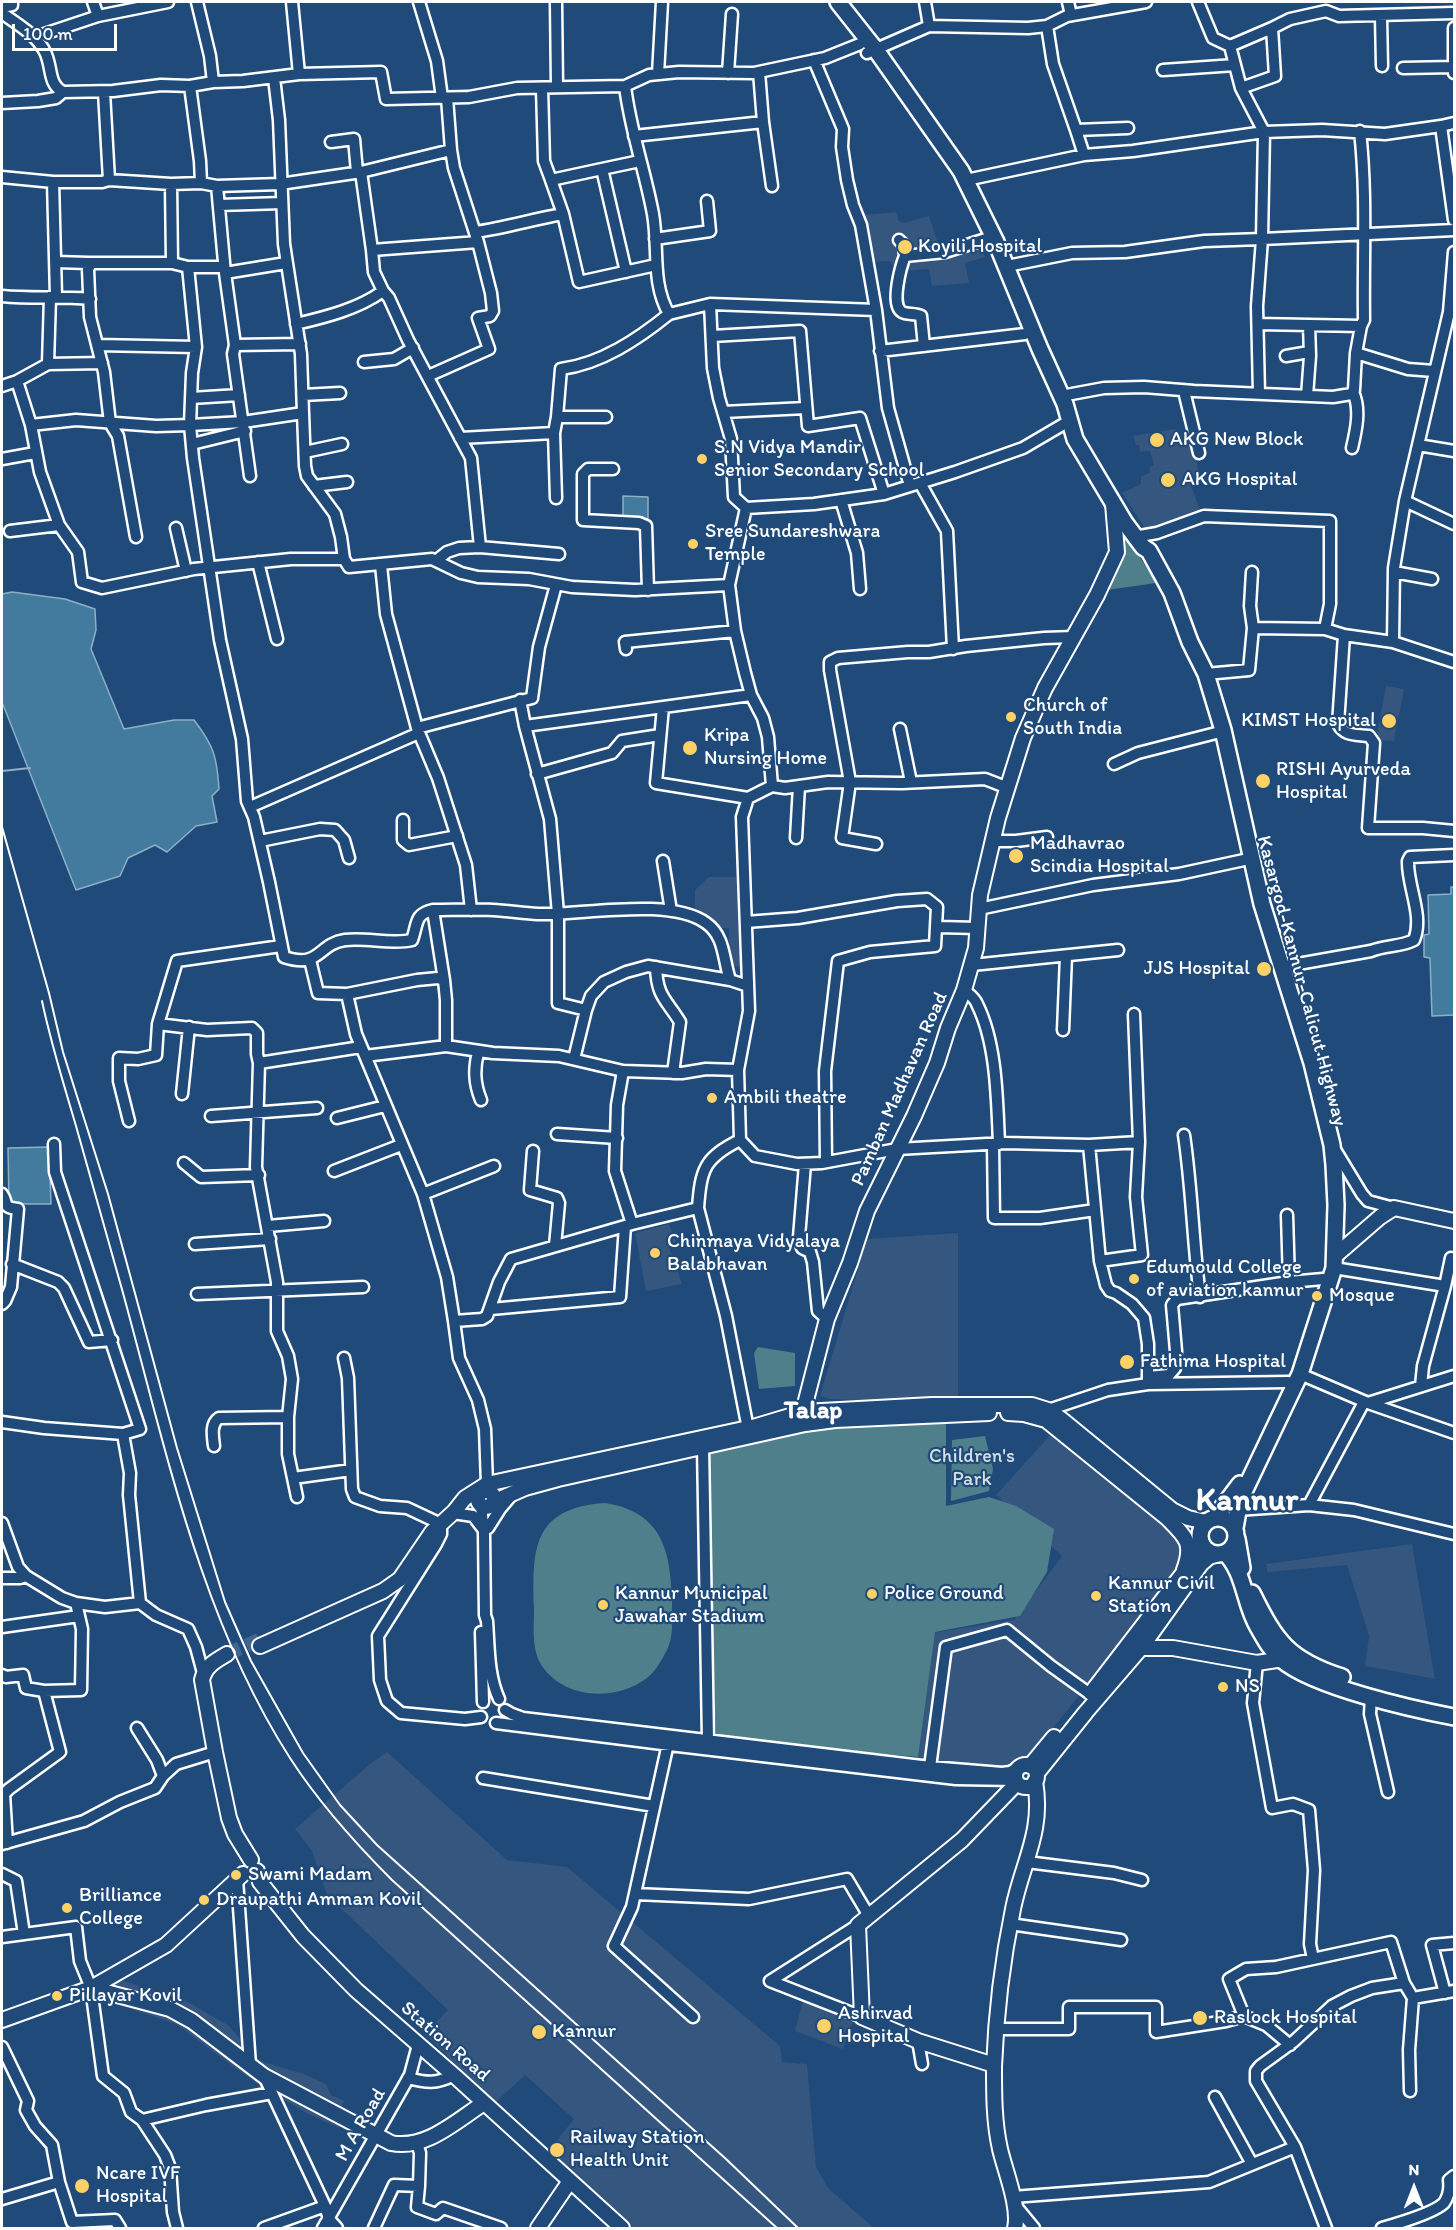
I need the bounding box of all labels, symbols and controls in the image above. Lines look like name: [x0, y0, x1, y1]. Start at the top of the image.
scale bar: [15, 12, 120, 50]
text: 100 m: [23, 23, 73, 45]
place label: Koyili Hospital: [918, 235, 1042, 259]
marker: Koyili Hospital: [896, 238, 914, 256]
place label: AKG New Block: [1170, 428, 1303, 452]
marker: AKG New Block: [1148, 431, 1166, 449]
place label: S.N Vidya Mandir Senior Secondary School: [714, 436, 924, 483]
marker: S.N Vidya Mandir Senior Secondary School: [695, 452, 709, 466]
place label: AKG Hospital: [1182, 468, 1297, 492]
marker: AKG Hospital: [1159, 471, 1177, 489]
place label: Sree Sundareshwara Temple: [705, 520, 880, 567]
marker: Sree Sundareshwara Temple: [686, 537, 700, 551]
place label: Church of South India: [1023, 694, 1122, 741]
place label: KIMST Hospital: [1241, 709, 1376, 733]
marker: Church of South India: [1004, 710, 1018, 724]
marker: KIMST Hospital: [1380, 712, 1398, 730]
place label: Kripa Nursing Home: [704, 724, 827, 771]
marker: Kripa Nursing Home: [681, 739, 699, 757]
place label: RISHI Ayurveda Hospital: [1276, 758, 1411, 805]
marker: RISHI Ayurveda Hospital: [1254, 772, 1272, 790]
place label: Madhavrao Scindia Hospital: [1030, 832, 1169, 879]
street label: Kasargod-Kannur-Calicut Highway: [1251, 833, 1351, 1129]
marker: Madhavrao Scindia Hospital: [1007, 847, 1025, 865]
place label: JJS Hospital: [1144, 957, 1250, 981]
marker: JJS Hospital: [1255, 960, 1273, 978]
street label: Pamban Madhavan Road: [846, 988, 954, 1190]
place label: Ambili theatre: [724, 1086, 847, 1110]
marker: Ambili theatre: [705, 1091, 719, 1105]
place label: Chinmaya Vidyalaya Balabhavan: [667, 1230, 840, 1277]
marker: Chinmaya Vidyalaya Balabhavan: [648, 1246, 662, 1260]
place label: Edumould College of aviation kannur: [1146, 1256, 1304, 1303]
marker: Edumould College of aviation kannur: [1127, 1272, 1141, 1286]
place label: Mosque: [1329, 1284, 1395, 1308]
marker: Mosque: [1310, 1289, 1324, 1303]
place label: Fathima Hospital: [1140, 1350, 1286, 1374]
marker: Fathima Hospital: [1118, 1353, 1136, 1371]
district label: Talap: [784, 1395, 842, 1427]
park label: Children's Park: [929, 1445, 1015, 1492]
district label: Kannur: [1196, 1483, 1298, 1521]
place label: Kannur Civil Station: [1108, 1572, 1215, 1619]
place label: Kannur Municipal Jawahar Stadium: [615, 1582, 768, 1629]
place label: Police Ground: [884, 1582, 1004, 1606]
marker: Police Ground: [865, 1587, 879, 1601]
marker: Kannur Civil Station: [1089, 1589, 1103, 1603]
marker: Kannur Municipal Jawahar Stadium: [596, 1598, 610, 1612]
place label: NS: [1235, 1675, 1260, 1699]
marker: NS: [1216, 1680, 1230, 1694]
place label: Swami Madam: [248, 1863, 372, 1887]
marker: Swami Madam: [229, 1868, 243, 1882]
place label: Brilliance College: [79, 1884, 162, 1931]
place label: Draupathi Amman Kovil: [216, 1888, 422, 1912]
marker: Draupathi Amman Kovil: [197, 1893, 211, 1907]
marker: Brilliance College: [60, 1901, 74, 1915]
place label: Pillayar Kovil: [69, 1984, 182, 2008]
marker: Pillayar Kovil: [50, 1989, 64, 2003]
street label: Station Road: [395, 1997, 495, 2087]
place label: Ashirvad Hospital: [838, 2002, 913, 2049]
place label: Raslock Hospital: [1214, 2006, 1357, 2030]
marker: Raslock Hospital: [1191, 2009, 1209, 2027]
marker: Ashirvad Hospital: [815, 2017, 833, 2035]
place label: Kannur: [552, 2020, 616, 2044]
marker: Kannur: [530, 2023, 548, 2041]
street label: M A Road: [330, 2084, 392, 2166]
place label: Railway Station Health Unit: [570, 2126, 705, 2173]
marker: Railway Station Health Unit: [548, 2141, 566, 2159]
north arrow: [1384, 2158, 1444, 2218]
text: N: [1409, 2160, 1419, 2179]
place label: Ncare IVF Hospital: [96, 2162, 180, 2209]
marker: Ncare IVF Hospital: [73, 2177, 91, 2195]

